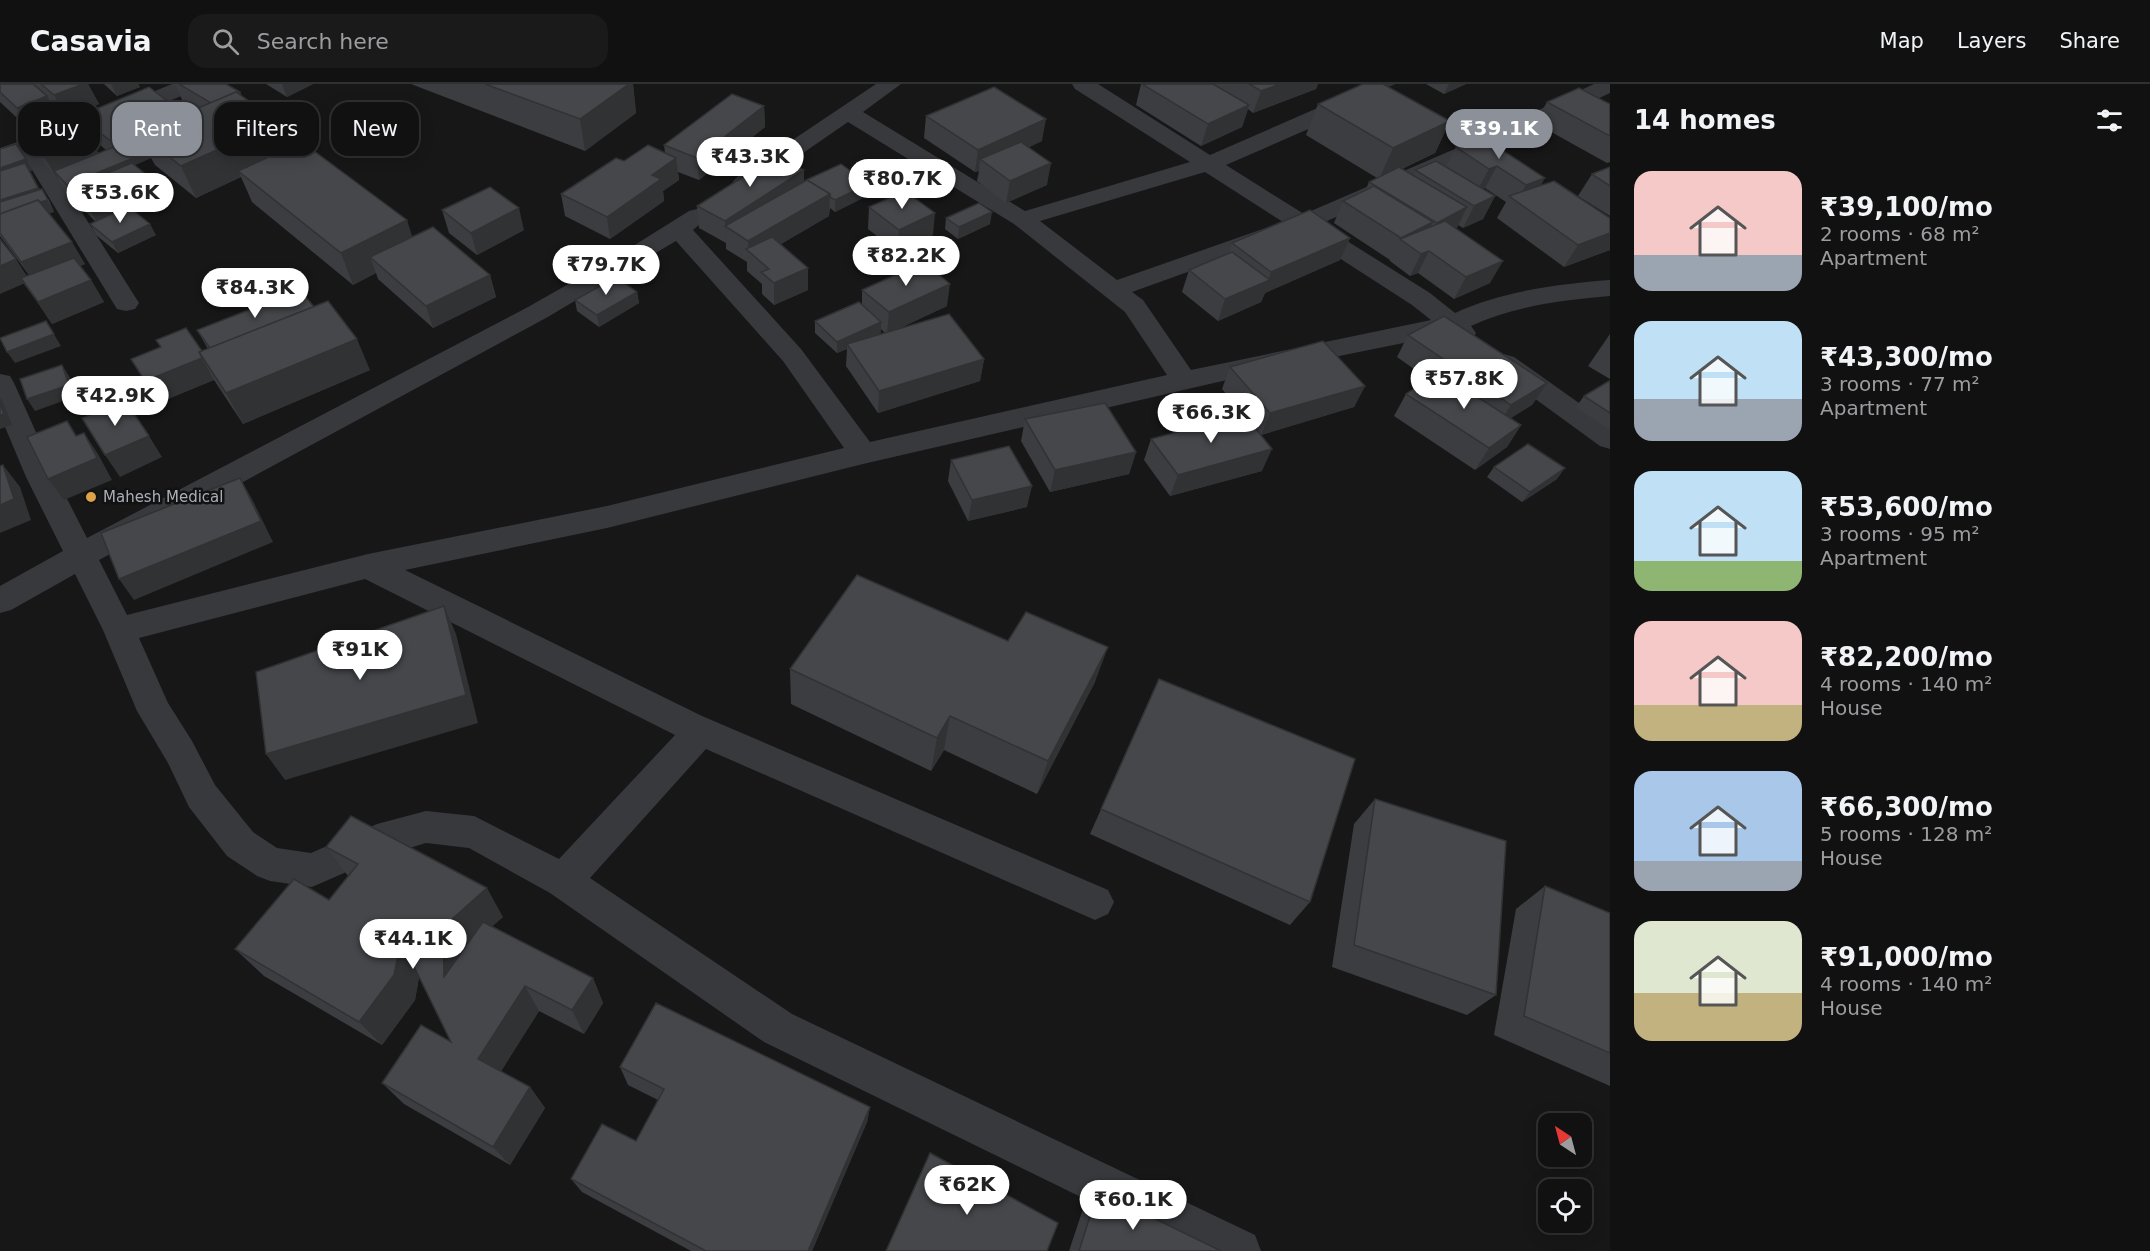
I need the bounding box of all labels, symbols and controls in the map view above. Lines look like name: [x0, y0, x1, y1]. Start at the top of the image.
search box: [188, 14, 608, 68]
text: Casavia: [30, 25, 152, 58]
icon: search: [209, 25, 242, 58]
text: Search here: [257, 29, 389, 54]
text: Map: [1880, 29, 1924, 53]
text: Layers: [1957, 29, 2026, 53]
text: Share: [2059, 29, 2120, 53]
chip: Buy: [18, 102, 100, 156]
chip: Rent: [112, 102, 202, 156]
chip: Filters: [214, 102, 319, 156]
chip: New: [331, 102, 419, 156]
icon: filters: [2093, 104, 2126, 137]
text: 14 homes: [1634, 105, 1776, 135]
pin: ₹39.1K: [1450, 109, 1548, 160]
text: ₹39.1K: [1460, 116, 1538, 140]
pin: ₹43.3K: [701, 137, 799, 188]
text: ₹43.3K: [711, 144, 789, 168]
pin: ₹80.7K: [853, 159, 951, 210]
text: ₹80.7K: [863, 166, 941, 190]
pin: ₹53.6K: [71, 173, 169, 224]
text: ₹53.6K: [81, 180, 159, 204]
text: ₹39,100/mo: [1820, 192, 1993, 222]
icon: home: [1682, 195, 1754, 267]
text: 2 rooms · 68 m²: [1820, 222, 1980, 246]
pin: ₹82.2K: [857, 236, 955, 287]
text: ₹82.2K: [867, 243, 945, 267]
pin: ₹79.7K: [557, 245, 655, 296]
text: Apartment: [1820, 246, 1927, 270]
text: ₹79.7K: [567, 252, 645, 276]
pin: ₹84.3K: [206, 268, 304, 319]
text: ₹84.3K: [216, 275, 294, 299]
text: ₹43,300/mo: [1820, 342, 1993, 372]
icon: home: [1682, 345, 1754, 417]
pin: ₹57.8K: [1415, 359, 1513, 410]
text: ₹57.8K: [1425, 366, 1503, 390]
text: 3 rooms · 77 m²: [1820, 372, 1980, 396]
pin: ₹42.9K: [66, 376, 164, 427]
text: ₹42.9K: [76, 383, 154, 407]
pin: ₹66.3K: [1162, 393, 1260, 444]
text: Apartment: [1820, 396, 1927, 420]
text: ₹66.3K: [1172, 400, 1250, 424]
place label: Mahesh Medical: [103, 488, 223, 506]
marker: Mahesh Medical: [84, 490, 98, 504]
text: ₹53,600/mo: [1820, 492, 1993, 522]
icon: home: [1682, 495, 1754, 567]
text: 3 rooms · 95 m²: [1820, 522, 1980, 546]
text: Apartment: [1820, 546, 1927, 570]
pin: ₹91K: [324, 630, 396, 681]
text: ₹91K: [331, 637, 389, 661]
text: ₹82,200/mo: [1820, 642, 1993, 672]
icon: home: [1682, 645, 1754, 717]
text: 4 rooms · 140 m²: [1820, 672, 1992, 696]
text: House: [1820, 696, 1883, 720]
text: ₹66,300/mo: [1820, 792, 1993, 822]
icon: home: [1682, 795, 1754, 867]
text: 5 rooms · 128 m²: [1820, 822, 1992, 846]
text: House: [1820, 846, 1883, 870]
pin: ₹44.1K: [364, 919, 462, 970]
text: ₹44.1K: [374, 926, 452, 950]
text: ₹91,000/mo: [1820, 942, 1993, 972]
icon: home: [1682, 945, 1754, 1017]
text: 4 rooms · 140 m²: [1820, 972, 1992, 996]
text: House: [1820, 996, 1883, 1020]
north arrow: [1538, 1113, 1592, 1167]
map controls: [1538, 1113, 1592, 1233]
pin: ₹62K: [931, 1165, 1003, 1216]
text: ₹62K: [938, 1172, 996, 1196]
button: locate: [1538, 1179, 1592, 1233]
pin: ₹60.1K: [1084, 1180, 1182, 1231]
text: ₹60.1K: [1094, 1187, 1172, 1211]

